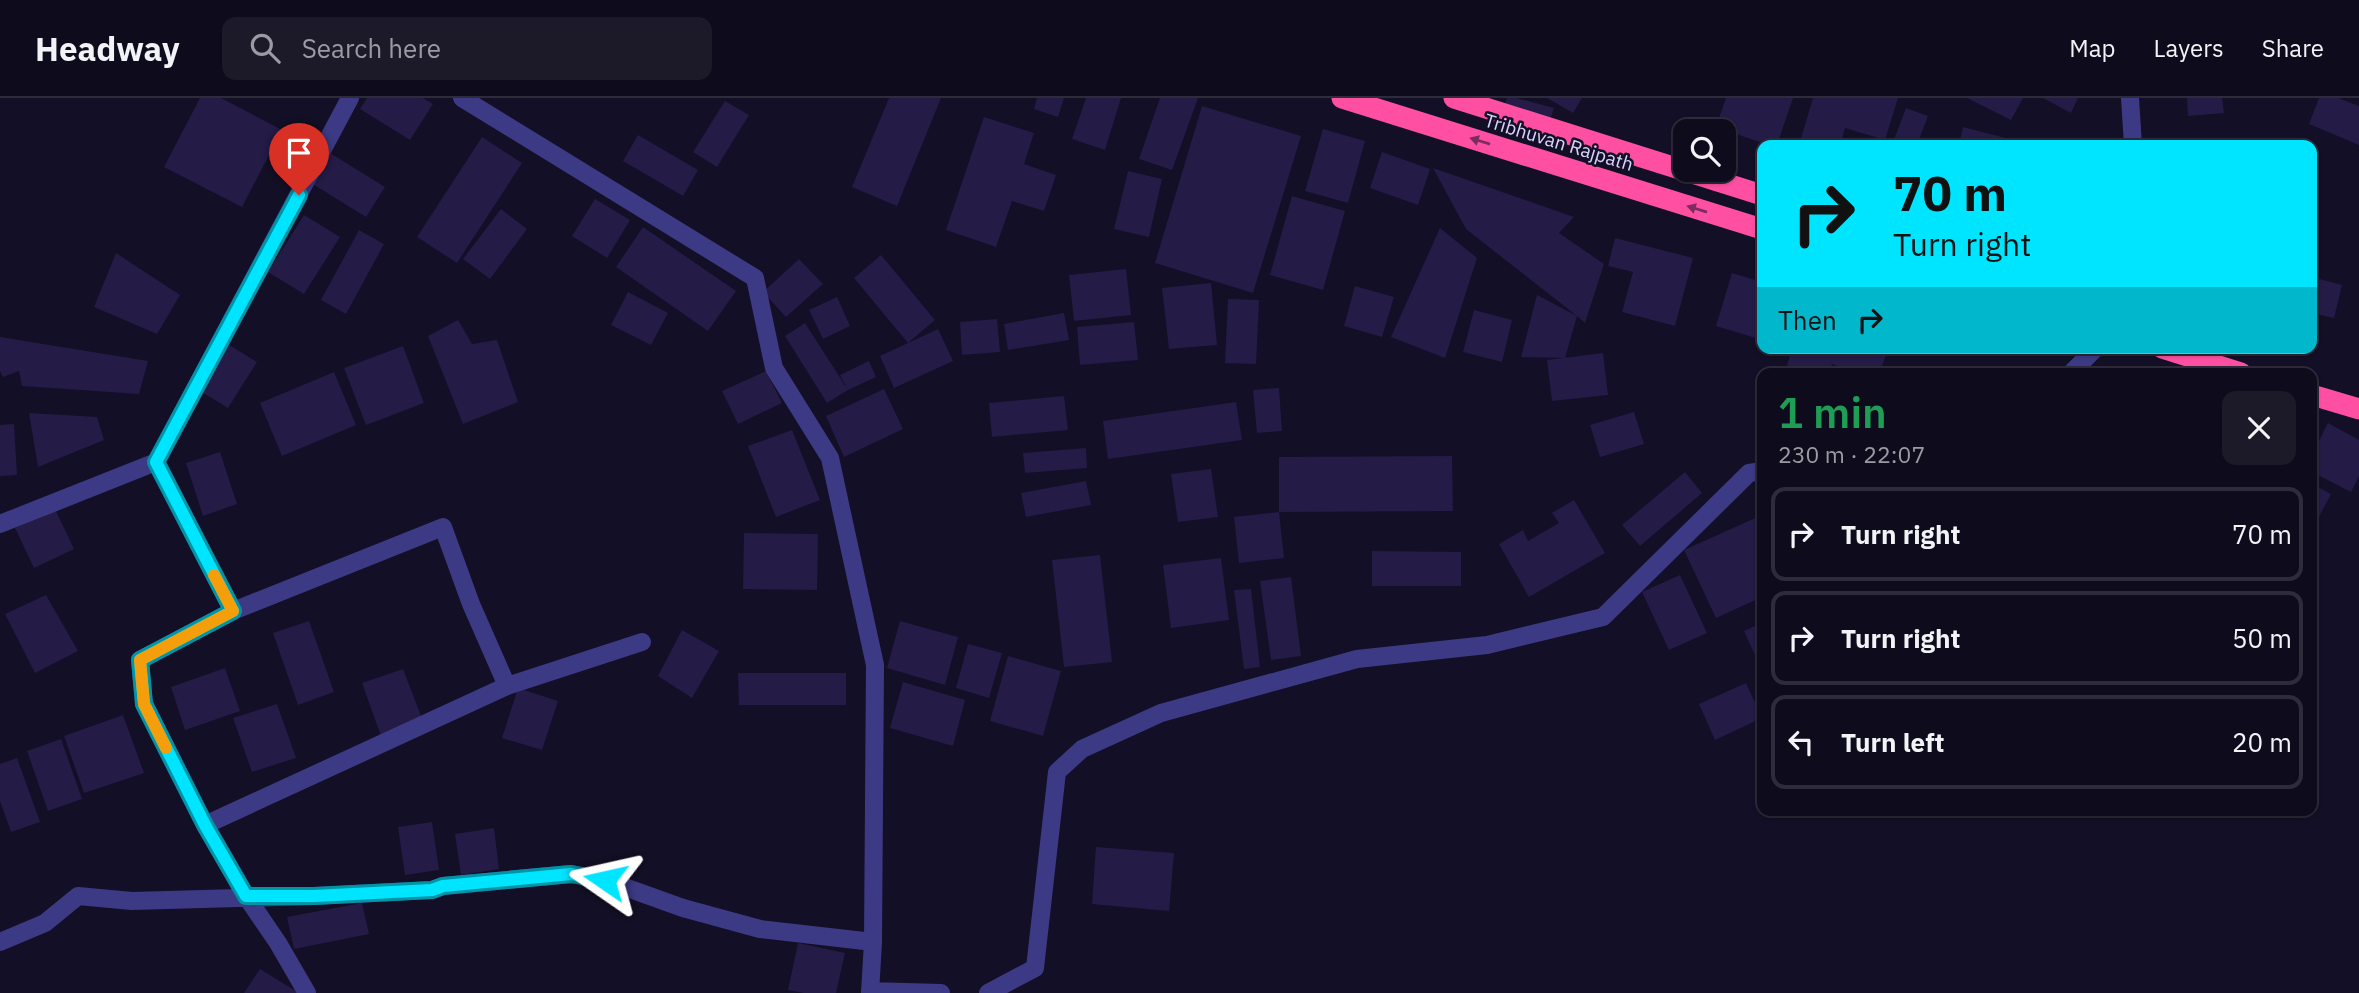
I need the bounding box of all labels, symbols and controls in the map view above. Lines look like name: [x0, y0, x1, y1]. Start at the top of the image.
search box: [222, 17, 712, 80]
text: Headway: [35, 27, 180, 70]
icon: search: [246, 29, 284, 67]
text: Search here: [302, 31, 441, 65]
text: Map: [2069, 32, 2116, 64]
text: Layers: [2154, 32, 2224, 64]
text: Share: [2262, 32, 2324, 64]
street label: Tribhuvan Rajpath: [1482, 108, 1636, 176]
map controls: [1673, 119, 1736, 182]
button: search: [1673, 119, 1736, 182]
pin: [269, 123, 329, 195]
icon: arrive: [280, 134, 318, 172]
one-way arrow: [1469, 135, 1490, 146]
text: 70 m: [1893, 161, 2007, 224]
icon: right: [1778, 168, 1869, 259]
one-way arrow: [1686, 203, 1707, 213]
text: Turn right: [1893, 223, 2031, 265]
icon: right: [1851, 301, 1889, 339]
text: Then: [1778, 303, 1837, 337]
text: 1 min: [1778, 385, 1887, 440]
button: close: [2222, 391, 2296, 465]
text: 230 m · 22:07: [1778, 439, 1925, 469]
icon: right: [1782, 515, 1820, 553]
text: Turn right: [1841, 517, 1960, 551]
text: 70 m: [2232, 517, 2292, 551]
icon: right: [1782, 619, 1820, 657]
text: Turn right: [1841, 621, 1960, 655]
text: 50 m: [2232, 621, 2292, 655]
icon: left: [1782, 723, 1820, 761]
text: Turn left: [1841, 725, 1944, 759]
text: 20 m: [2232, 725, 2292, 759]
position arrow: [568, 843, 642, 917]

